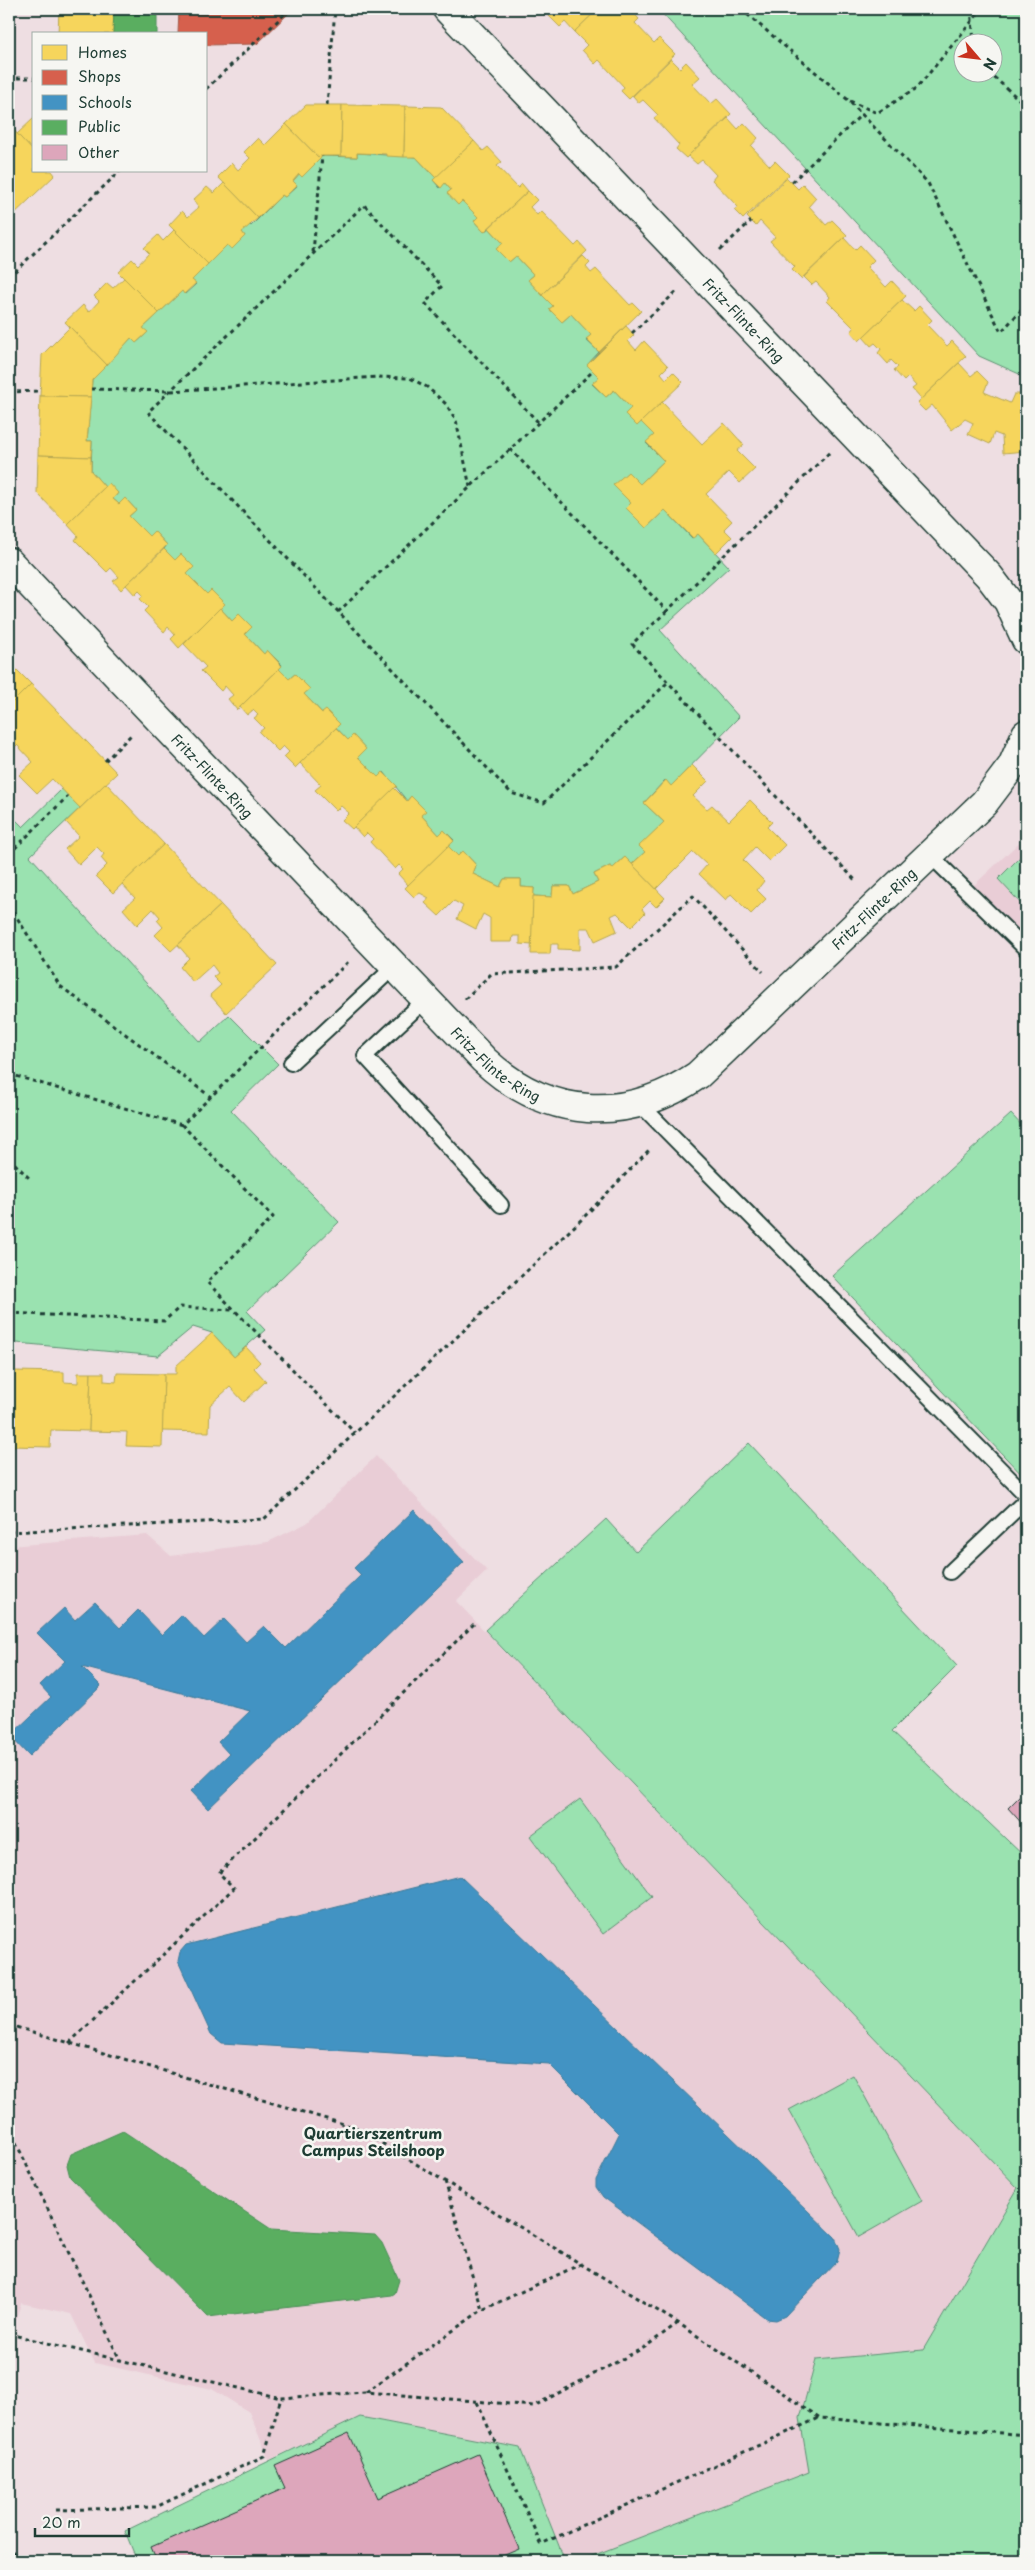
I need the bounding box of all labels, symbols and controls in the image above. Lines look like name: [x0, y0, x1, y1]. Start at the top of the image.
legend: [32, 32, 208, 172]
north arrow: [952, 32, 1002, 82]
text: Homes: [78, 40, 127, 63]
text: N: [978, 55, 1002, 74]
text: Shops: [78, 64, 121, 87]
text: Schools: [78, 90, 132, 113]
text: Public: [78, 114, 121, 137]
text: Other: [78, 140, 119, 163]
street label: Fritz-Flinte-Ring: [698, 273, 790, 367]
street label: Fritz-Flinte-Ring: [167, 728, 258, 823]
street label: Fritz-Flinte-Ring: [826, 863, 921, 954]
street label: Fritz-Flinte-Ring: [446, 1021, 544, 1106]
district label: Quartierszentrum Campus Steilshoop: [301, 2121, 445, 2161]
scale bar: [35, 2505, 129, 2537]
text: 20 m: [42, 2510, 81, 2533]

